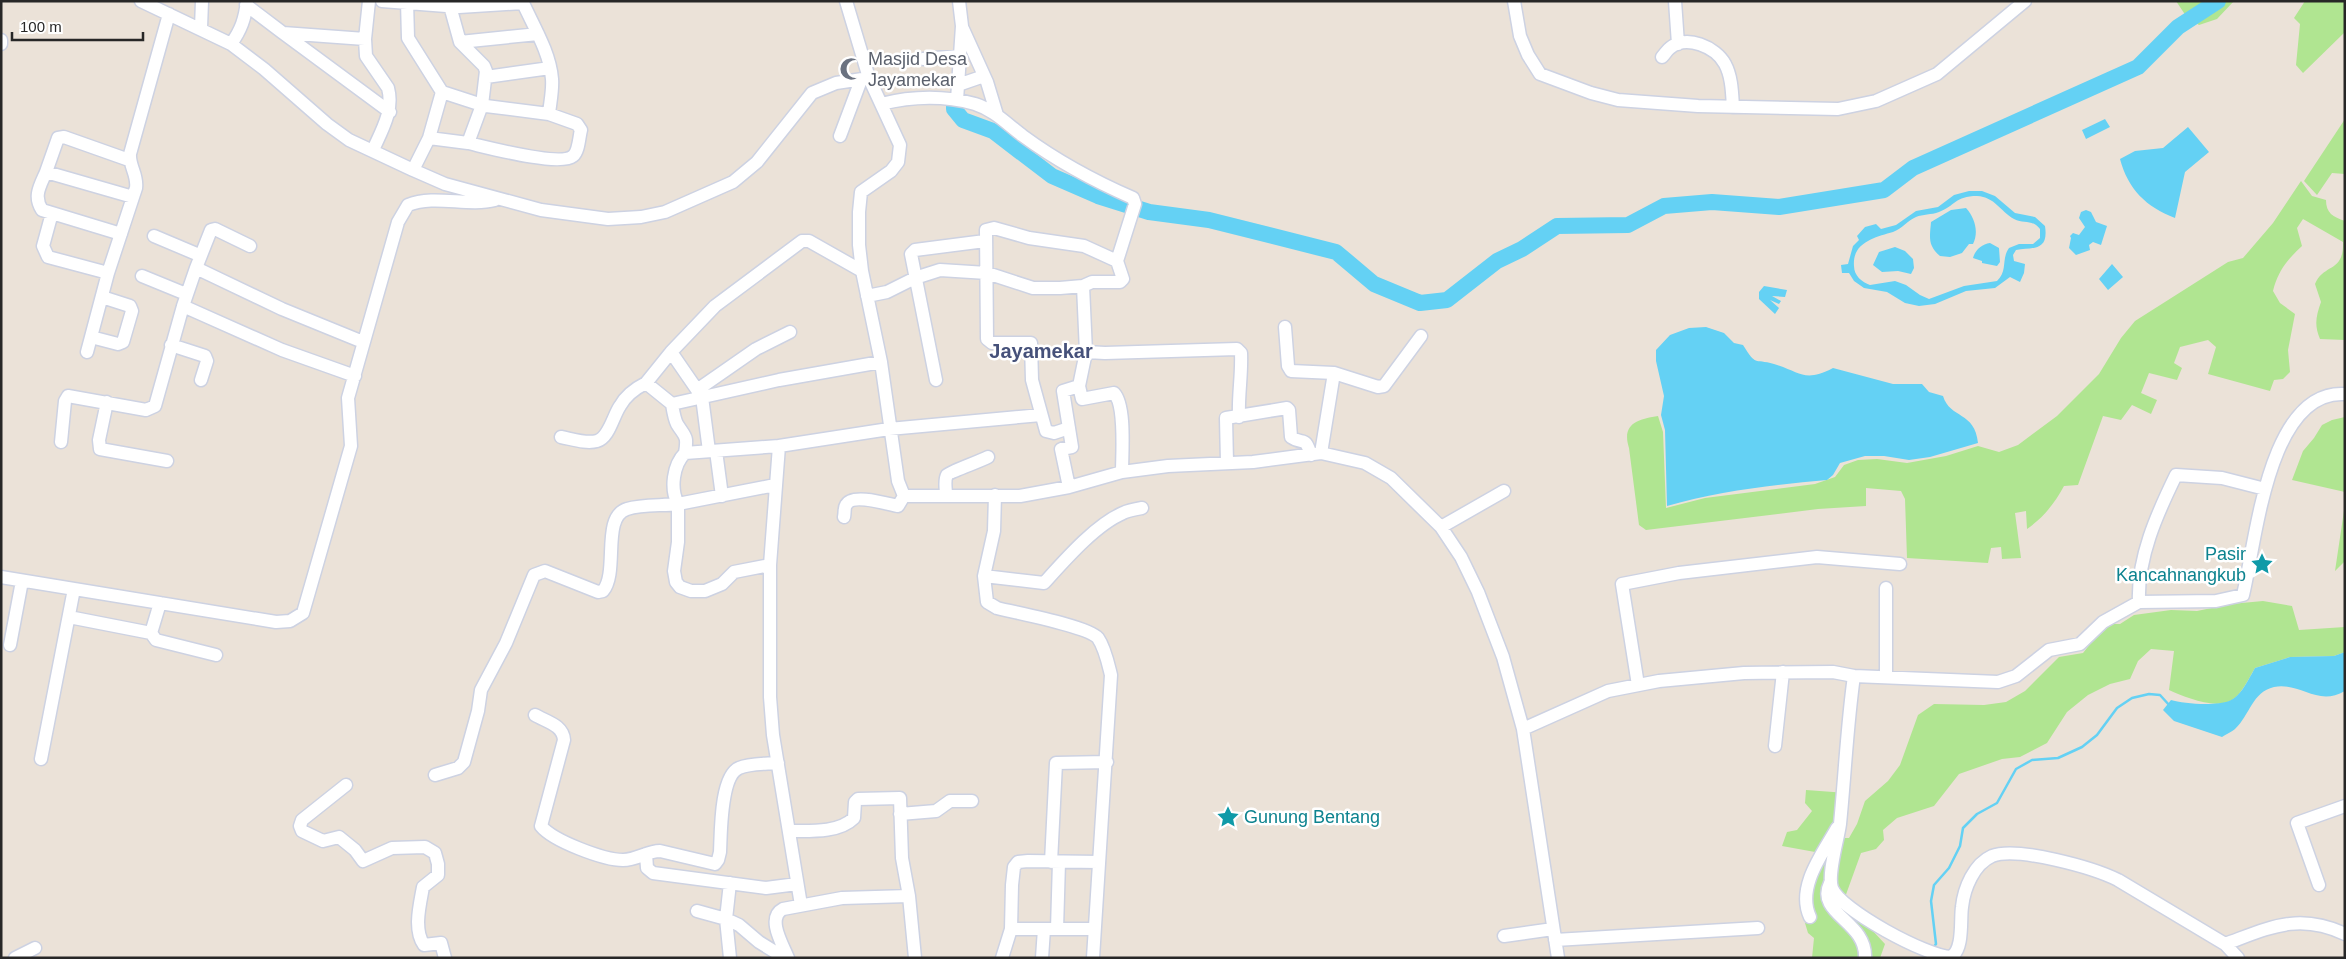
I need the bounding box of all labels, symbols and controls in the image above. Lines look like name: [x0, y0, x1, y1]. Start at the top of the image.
scale bar: [12, 10, 144, 42]
text: 100 m: [20, 18, 62, 35]
place label: Masjid Desa Jayamekar: [868, 49, 968, 90]
mosque icon: Masjid Desa Jayamekar: [838, 56, 864, 82]
district label: Jayamekar: [989, 340, 1093, 362]
place label: Pasir Kancahnangkub: [2116, 544, 2246, 585]
place icon: Pasir Kancahnangkub: [2249, 551, 2275, 577]
place icon: Gunung Bentang: [1215, 804, 1241, 830]
place label: Gunung Bentang: [1244, 807, 1380, 827]

